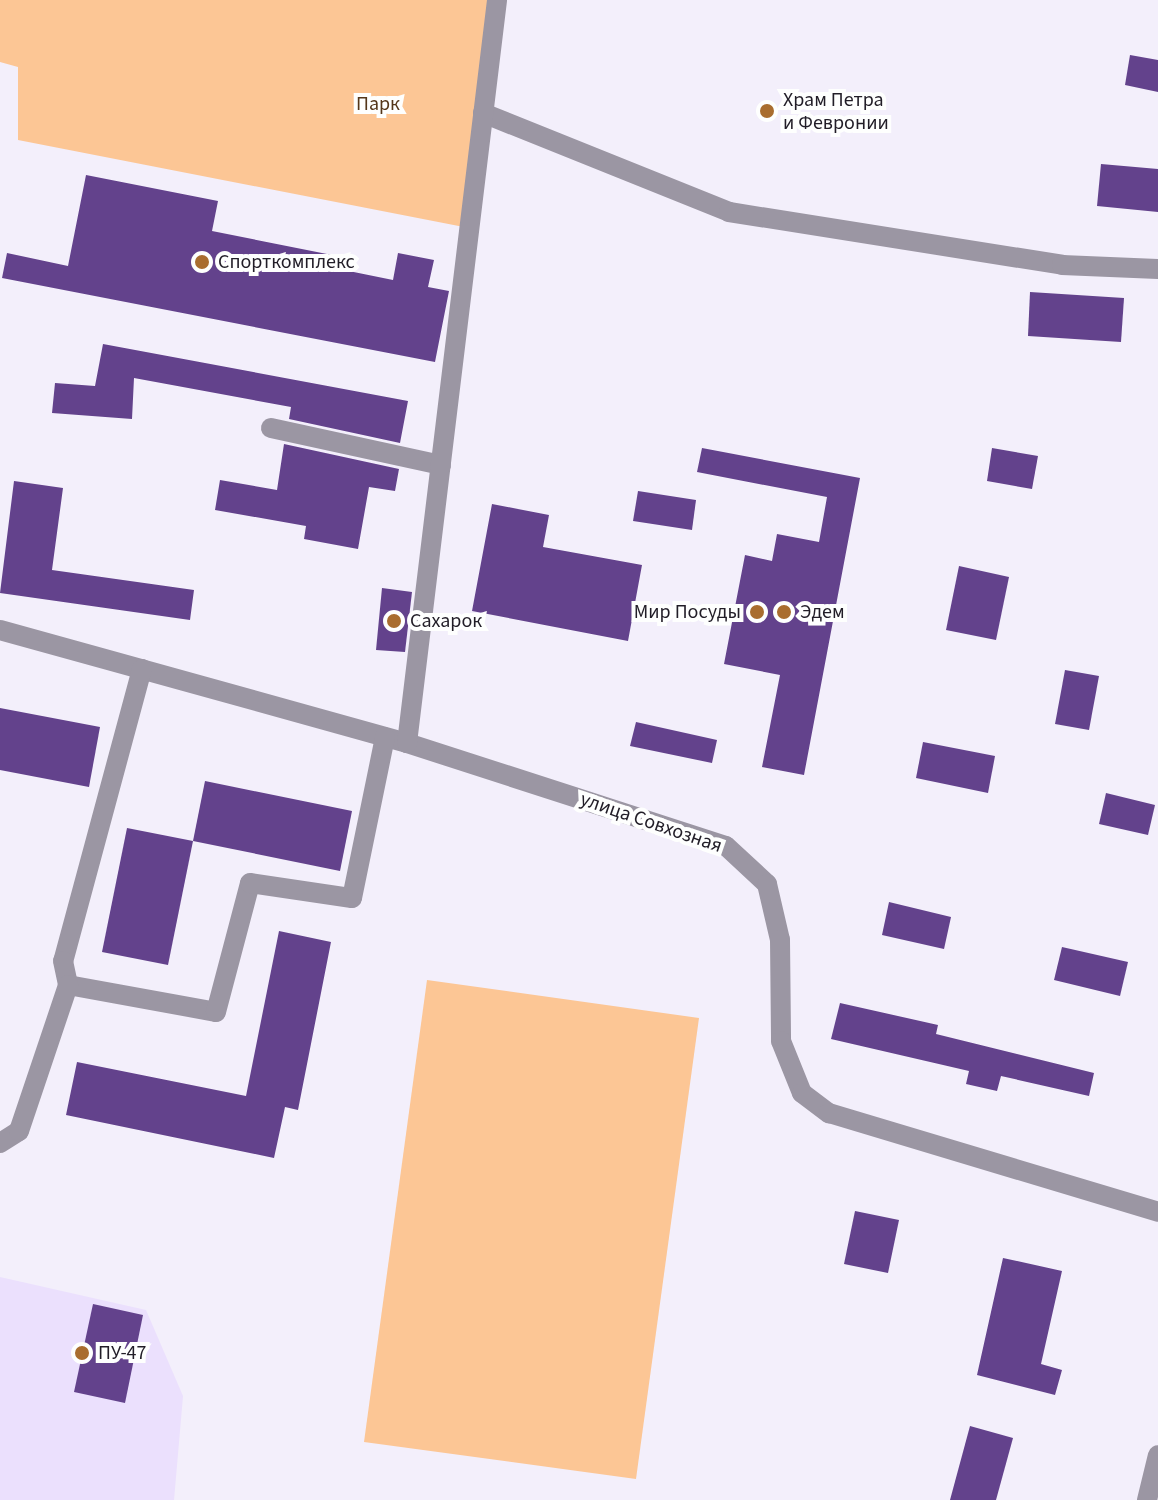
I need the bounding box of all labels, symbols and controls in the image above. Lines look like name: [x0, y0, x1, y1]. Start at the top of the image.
place label: Храм Петра и Февронии: [783, 88, 889, 135]
park label: Парк: [356, 92, 400, 116]
marker: Храм Петра и Февронии: [758, 102, 776, 120]
place label: Спорткомплекс: [218, 250, 355, 274]
marker: Спорткомплекс: [193, 253, 211, 271]
place label: Мир Посуды: [634, 600, 741, 624]
place label: Эдем: [800, 600, 845, 624]
marker: Мир Посуды: [748, 603, 766, 621]
marker: Эдем: [775, 603, 793, 621]
place label: Сахарок: [410, 609, 482, 633]
marker: Сахарок: [385, 612, 403, 630]
street label: улица Совхозная: [577, 787, 725, 859]
place label: ПУ-47: [98, 1341, 146, 1365]
marker: ПУ-47: [73, 1344, 91, 1362]

